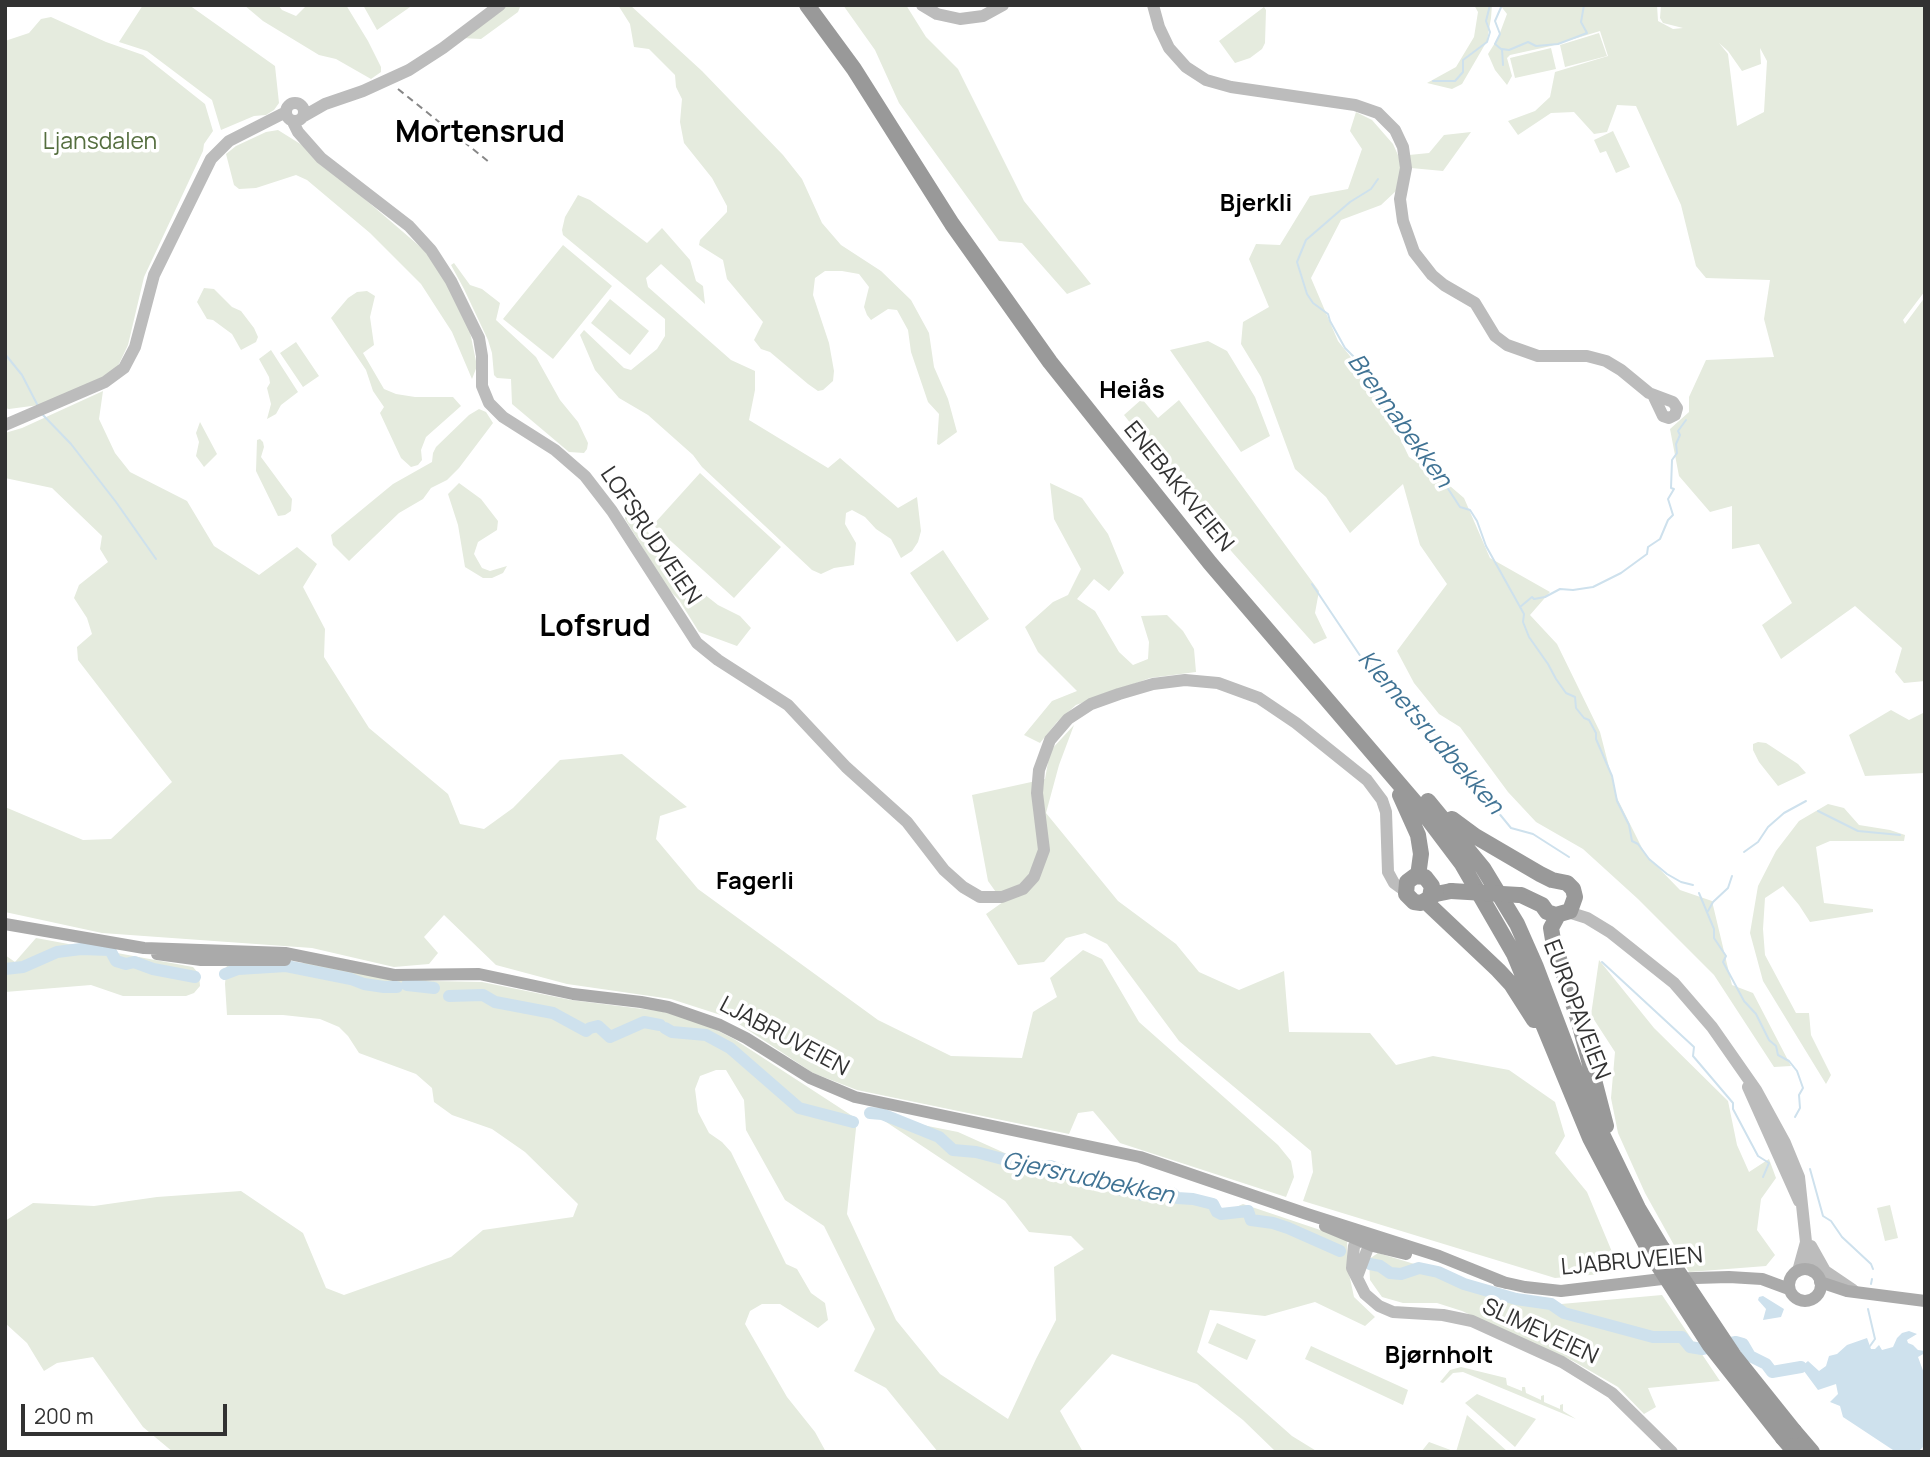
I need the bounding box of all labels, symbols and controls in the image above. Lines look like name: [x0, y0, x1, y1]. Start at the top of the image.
district label: Mortensrud: [395, 116, 565, 152]
park label: Ljansdalen: [43, 129, 157, 157]
district label: Bjerkli: [1220, 190, 1292, 218]
water label: Brennabekken: [1341, 348, 1457, 494]
district label: Heiås: [1099, 377, 1165, 405]
street label: ENEBAKKVEIEN: [1117, 416, 1239, 558]
street label: LOFSRUDVEIEN: [594, 462, 706, 610]
district label: Lofsrud: [539, 610, 651, 646]
water label: Klemetsrudbekken: [1351, 645, 1509, 821]
district label: Fagerli: [716, 868, 794, 896]
street label: EUROPAVEIEN: [1537, 936, 1615, 1084]
street label: LJABRUVEIEN: [715, 991, 853, 1083]
water label: Gjersrudbekken: [1000, 1147, 1176, 1211]
street label: LJABRUVEIEN: [1560, 1242, 1704, 1282]
street label: SLIMEVEIEN: [1478, 1293, 1602, 1371]
district label: Bjørnholt: [1385, 1342, 1493, 1370]
scale bar: [24, 1390, 231, 1434]
text: 200 m: [34, 1402, 94, 1430]

